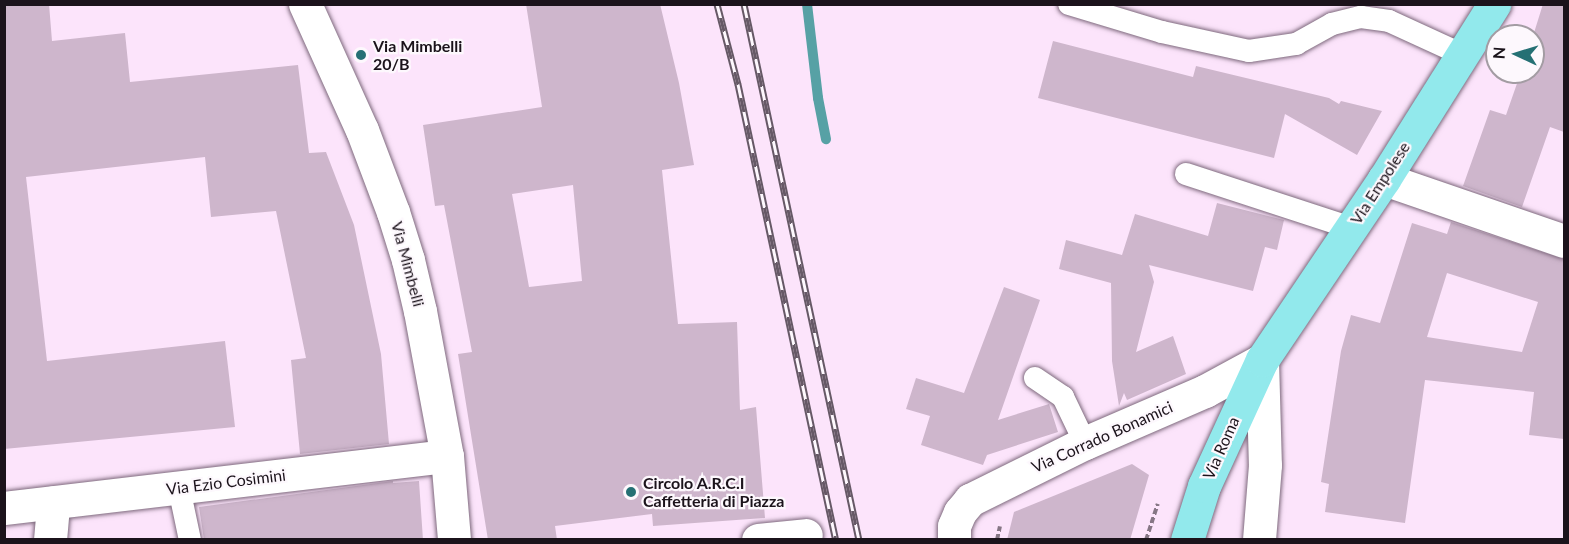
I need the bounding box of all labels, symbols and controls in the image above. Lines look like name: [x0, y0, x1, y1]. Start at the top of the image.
north arrow: [1485, 24, 1545, 84]
place label: Via Mimbelli 20/B: [373, 36, 462, 74]
text: N: [1489, 46, 1508, 60]
marker: Via Mimbelli 20/B: [354, 48, 368, 62]
street label: Via Empolese: [1346, 138, 1414, 228]
street label: Via Mimbelli: [387, 219, 429, 309]
street label: Via Corrado Bonamici: [1028, 397, 1176, 477]
street label: Via Roma: [1199, 414, 1243, 482]
street label: Via Ezio Cosimini: [165, 465, 287, 499]
place label: Circolo A.R.C.I Caffetteria di Piazza: [643, 473, 784, 511]
marker: Circolo A.R.C.I Caffetteria di Piazza: [624, 485, 638, 499]

